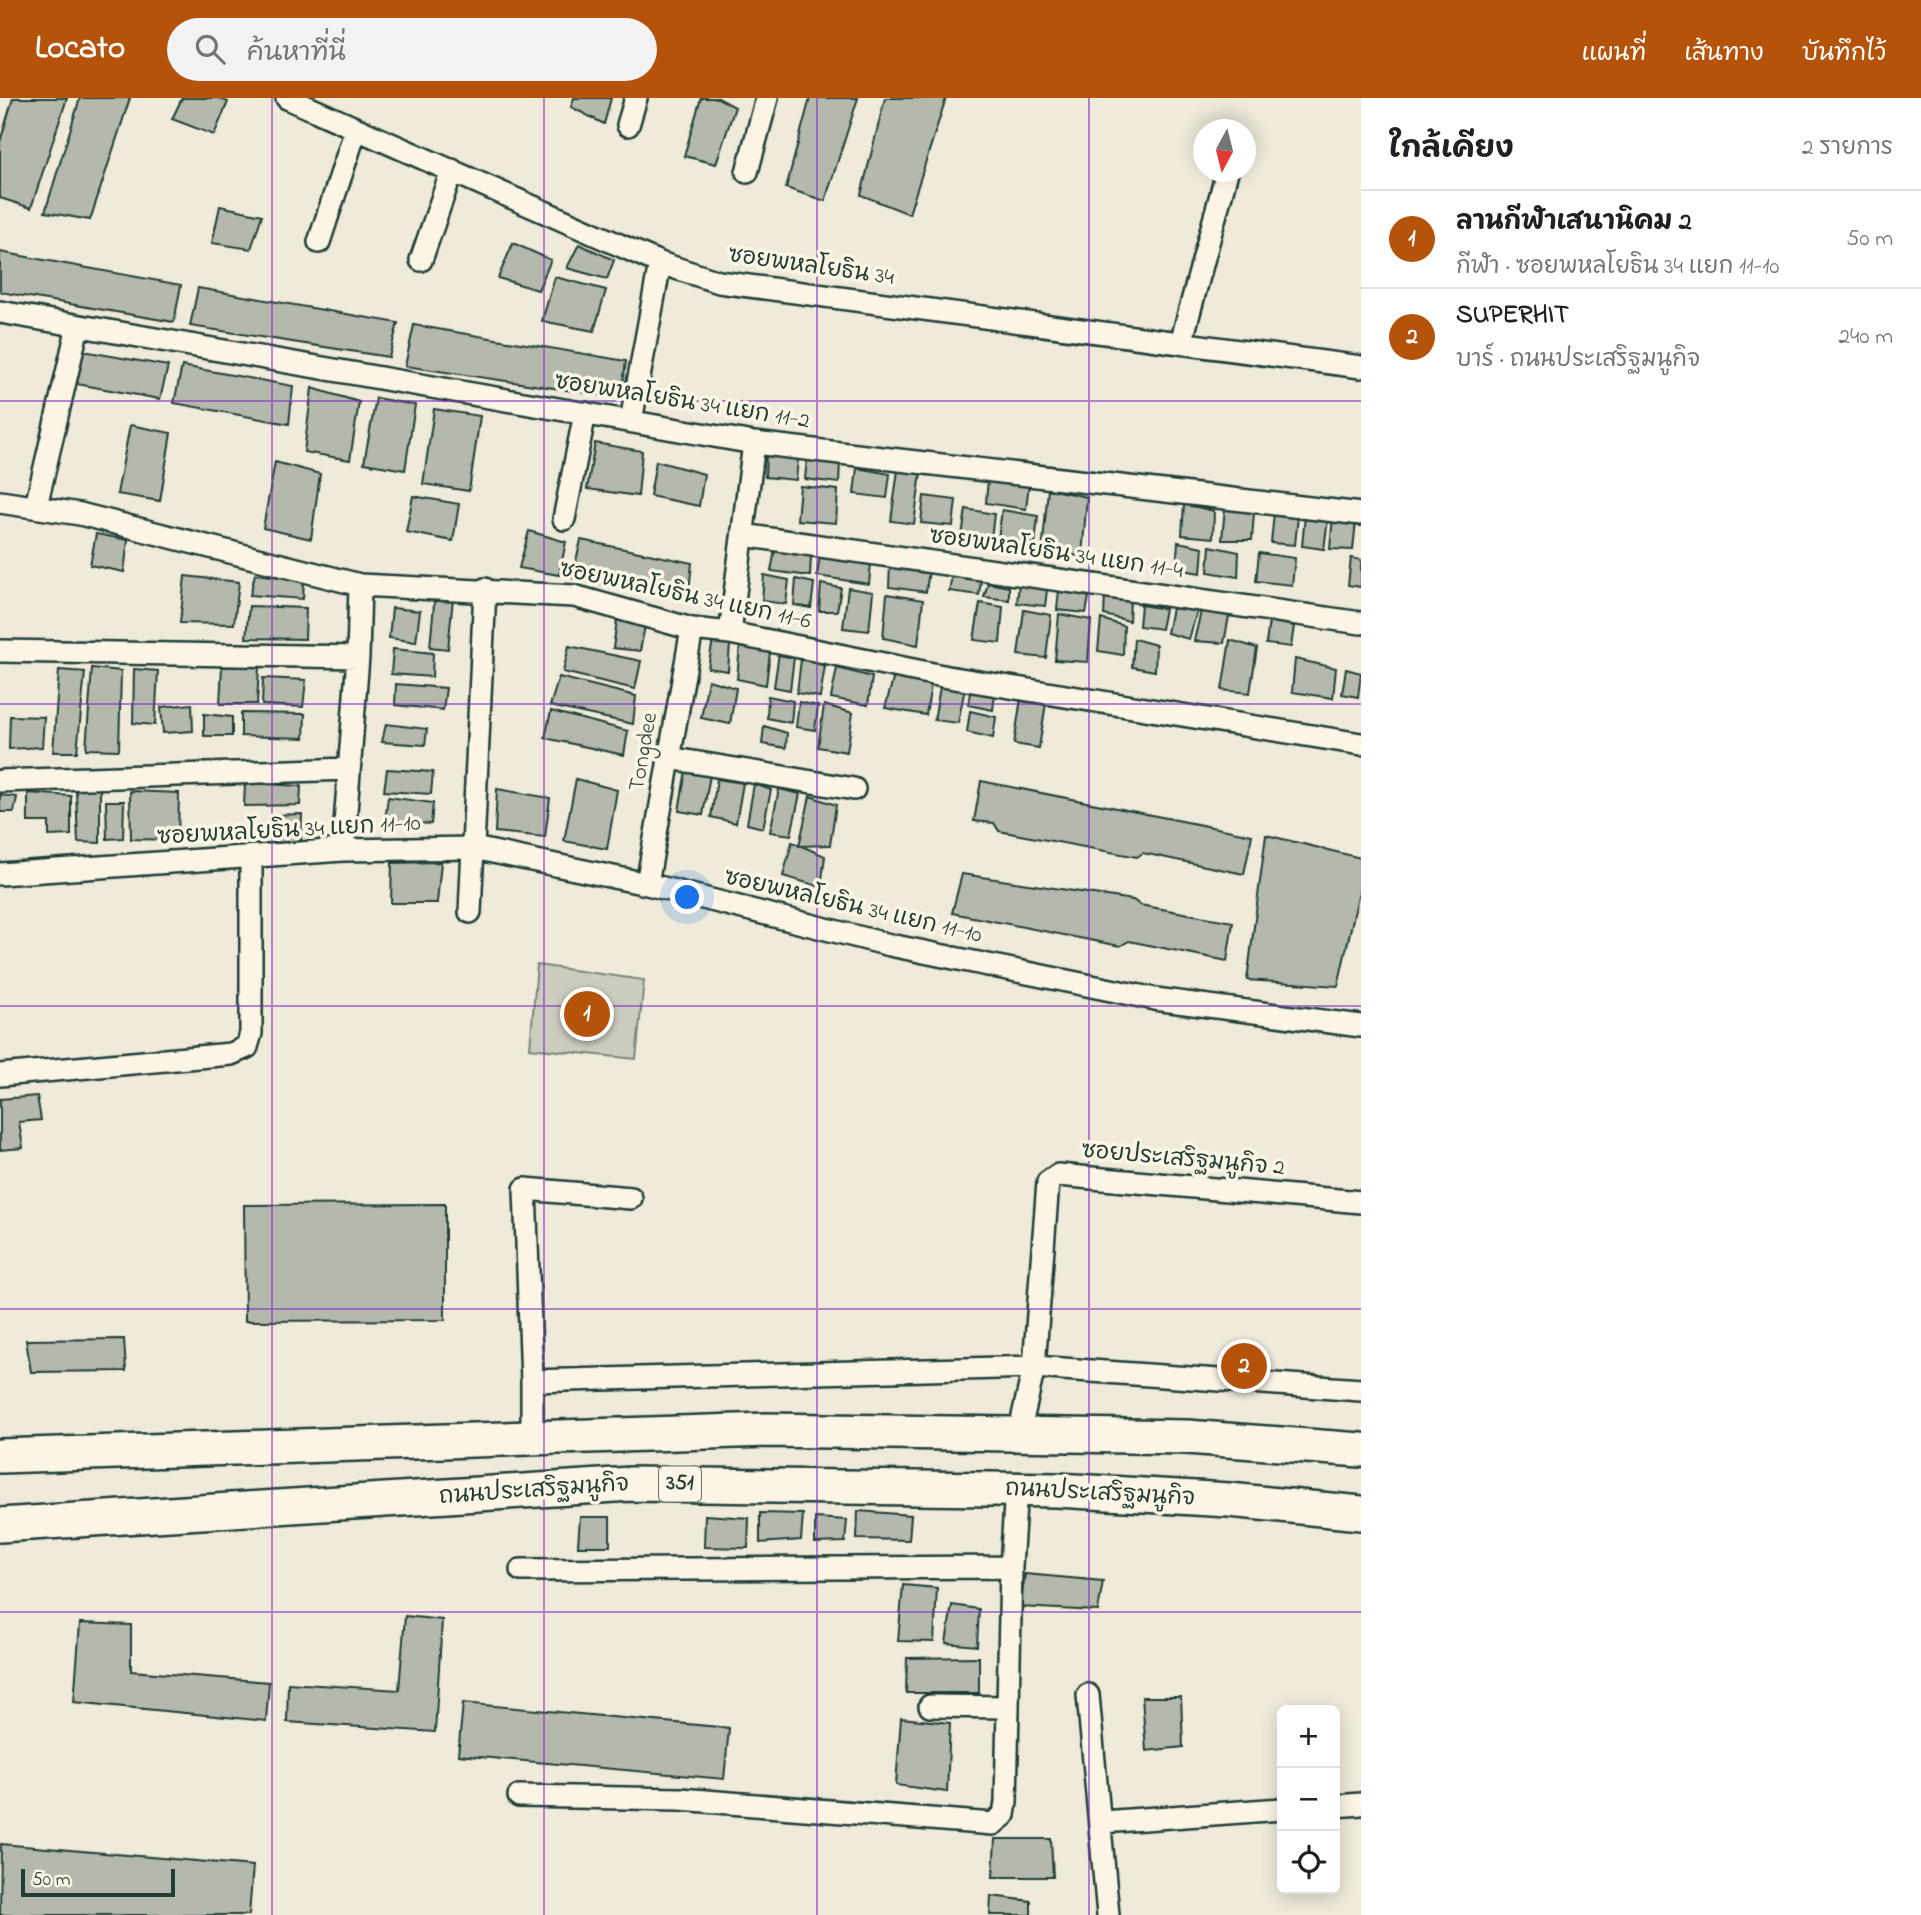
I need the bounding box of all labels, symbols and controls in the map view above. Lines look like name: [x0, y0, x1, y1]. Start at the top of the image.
search box: [167, 18, 657, 81]
text: Locato: [35, 25, 125, 73]
icon: search: [191, 30, 229, 68]
text: ค้นหาที่นี่: [247, 35, 346, 73]
text: แผนที่: [1581, 37, 1646, 72]
text: เส้นทาง: [1684, 37, 1764, 72]
text: บันทึกไว้: [1802, 37, 1886, 72]
north arrow: [1193, 119, 1256, 182]
text: ใกล้เคียง: [1389, 128, 1514, 172]
text: 2 รายการ: [1802, 132, 1893, 165]
text: ลานกีฬาเสนานิคม 2: [1456, 204, 1692, 242]
text: 1: [1408, 223, 1416, 256]
text: 50 m: [1846, 223, 1893, 256]
street label: ซอยพหลโยธิน 34: [726, 237, 897, 295]
text: กีฬา · ซอยพหลโยธิน 34 แยก 11-10: [1456, 251, 1780, 284]
text: SUPERHIT: [1456, 297, 1569, 335]
text: 2: [1406, 321, 1418, 354]
text: 240 m: [1839, 321, 1893, 354]
text: บาร์ · ถนนประเสริฐมนูกิจ: [1456, 344, 1700, 377]
street label: ซอยพหลโยธิน 34 แยก 11-2: [552, 364, 812, 438]
street label: ซอยพหลโยธิน 34 แยก 11-4: [927, 518, 1186, 588]
street label: ซอยพหลโยธิน 34 แยก 11-6: [556, 551, 814, 639]
street label: Tongdee: [621, 709, 668, 794]
street label: ซอยพหลโยธิน 34 แยก 11-10: [156, 806, 422, 854]
street label: ซอยพหลโยธิน 34 แยก 11-10: [721, 859, 986, 953]
your location: [670, 880, 704, 914]
pin: 1: [564, 988, 610, 1040]
street label: ซอยประเสริฐมนูกิจ 2: [1080, 1135, 1286, 1185]
pin: 2: [1221, 1340, 1267, 1392]
road number: 351: [659, 1466, 701, 1502]
street label: ถนนประเสริฐมนูกิจ: [438, 1468, 630, 1514]
street label: ถนนประเสริฐมนูกิจ: [1004, 1473, 1196, 1515]
map controls: [1277, 1705, 1340, 1894]
button: +: [1277, 1705, 1340, 1768]
button: −: [1277, 1768, 1340, 1831]
button: locate: [1277, 1831, 1340, 1894]
scale bar: [21, 1866, 175, 1898]
text: 50 m: [32, 1867, 71, 1894]

